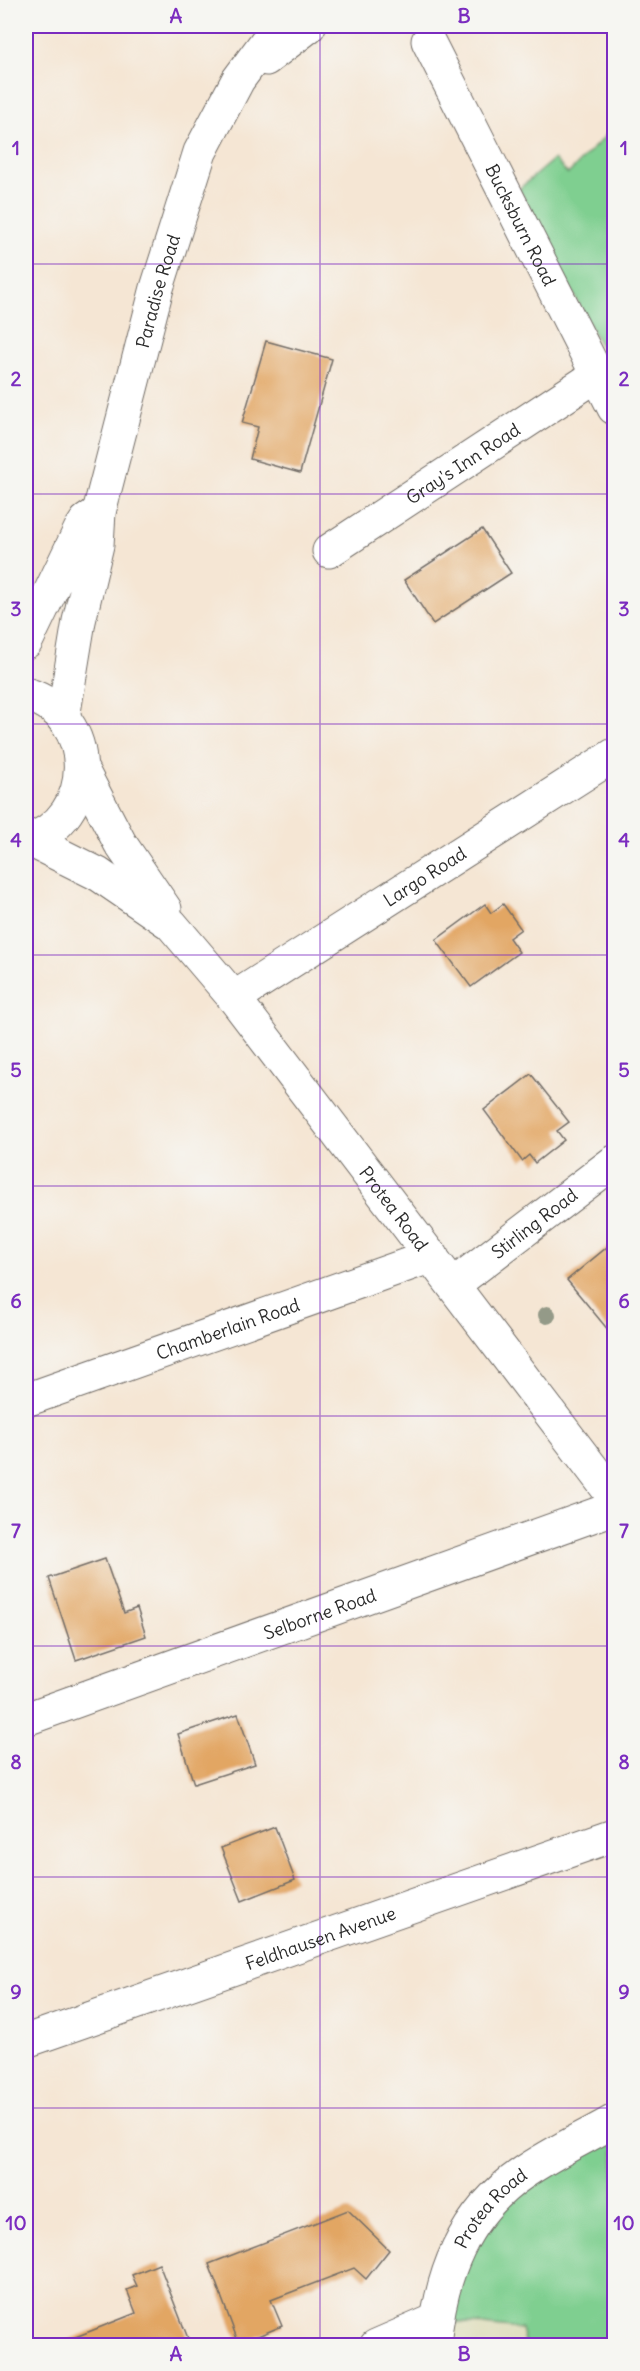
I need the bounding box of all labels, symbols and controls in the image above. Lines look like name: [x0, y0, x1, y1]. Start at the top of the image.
text: A: [170, 3, 183, 28]
text: B: [457, 3, 471, 28]
text: 1: [12, 135, 20, 160]
text: 1: [620, 135, 628, 160]
street label: Bucksburn Road: [481, 160, 562, 290]
street label: Paradise Road: [130, 231, 185, 350]
text: 2: [11, 366, 22, 391]
text: 2: [619, 366, 630, 391]
street label: Gray's Inn Road: [401, 417, 524, 509]
text: 3: [10, 596, 22, 621]
text: 3: [618, 596, 630, 621]
text: 4: [10, 827, 22, 852]
text: 4: [618, 827, 630, 852]
street label: Largo Road: [379, 841, 470, 911]
text: 5: [10, 1057, 22, 1082]
text: 5: [618, 1057, 630, 1082]
street label: Protea Road: [355, 1161, 434, 1256]
street label: Stirling Road: [486, 1183, 582, 1263]
text: 6: [10, 1288, 22, 1313]
text: 6: [618, 1288, 630, 1313]
street label: Chamberlain Road: [153, 1292, 303, 1364]
text: 7: [11, 1518, 21, 1543]
text: 7: [619, 1518, 629, 1543]
street label: Selborne Road: [260, 1583, 379, 1644]
text: 8: [10, 1749, 22, 1774]
text: 8: [618, 1749, 630, 1774]
street label: Feldhausen Avenue: [242, 1901, 399, 1975]
text: 9: [10, 1979, 22, 2004]
text: 9: [618, 1979, 630, 2004]
street label: Protea Road: [449, 2162, 531, 2252]
text: 10: [5, 2210, 27, 2235]
text: 10: [613, 2210, 635, 2235]
text: A: [170, 2341, 183, 2366]
text: B: [457, 2341, 471, 2366]

